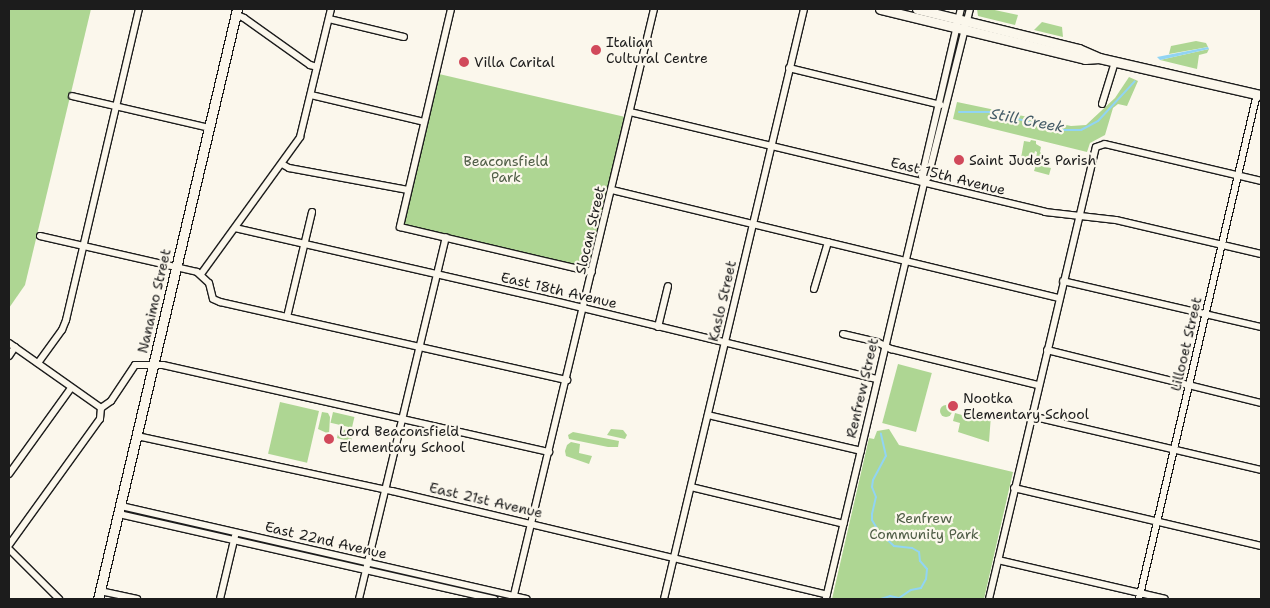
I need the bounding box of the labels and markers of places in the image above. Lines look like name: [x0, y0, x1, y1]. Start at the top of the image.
place label: Italian Cultural Centre: [606, 34, 708, 66]
marker: Italian Cultural Centre: [590, 44, 602, 56]
place label: Villa Carital: [474, 54, 555, 70]
marker: Villa Carital: [458, 56, 470, 68]
place label: Saint Jude's Parish: [969, 152, 1096, 168]
marker: Saint Jude's Parish: [953, 154, 965, 166]
place label: Nootka Elementary School: [963, 390, 1089, 422]
marker: Nootka Elementary School: [947, 400, 959, 412]
place label: Lord Beaconsfield Elementary School: [339, 423, 465, 456]
marker: Lord Beaconsfield Elementary School: [323, 433, 335, 445]

